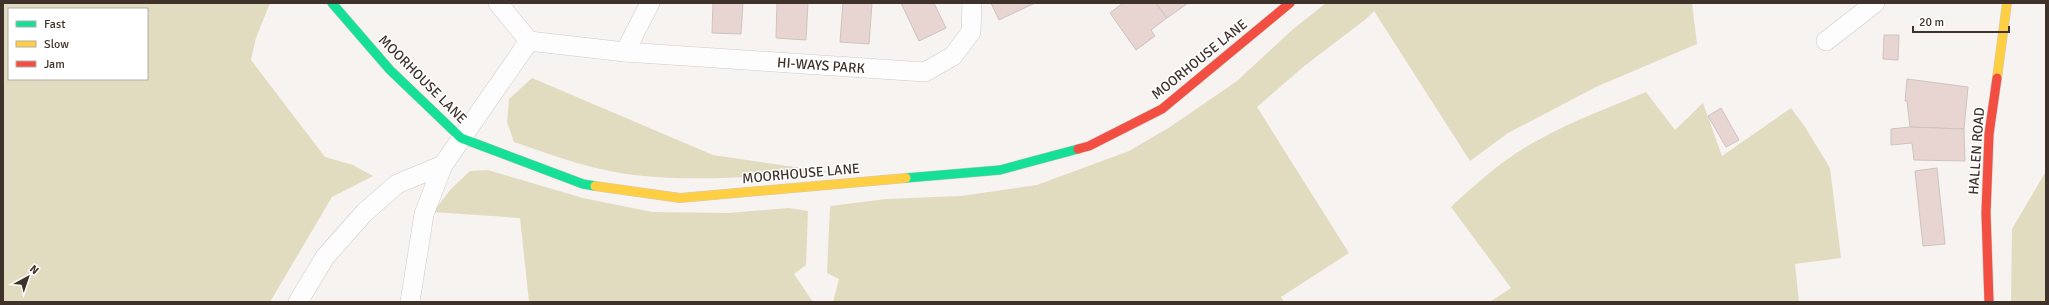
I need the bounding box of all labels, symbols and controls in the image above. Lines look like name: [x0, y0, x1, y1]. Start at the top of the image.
legend: [8, 8, 148, 80]
scale bar: [1913, 8, 2009, 34]
text: 20 m: [1919, 15, 1944, 30]
street label: MOORHOUSE LANE: [1148, 16, 1251, 103]
text: Fast: [44, 17, 65, 32]
street label: MOORHOUSE LANE: [375, 32, 470, 127]
text: Slow: [44, 37, 69, 52]
street label: HI-WAYS PARK: [777, 54, 866, 77]
text: Jam: [44, 57, 65, 72]
street label: HALLEN ROAD: [1965, 107, 1988, 195]
street label: MOORHOUSE LANE: [741, 160, 861, 187]
north arrow: [8, 257, 48, 297]
text: N: [27, 262, 41, 277]

